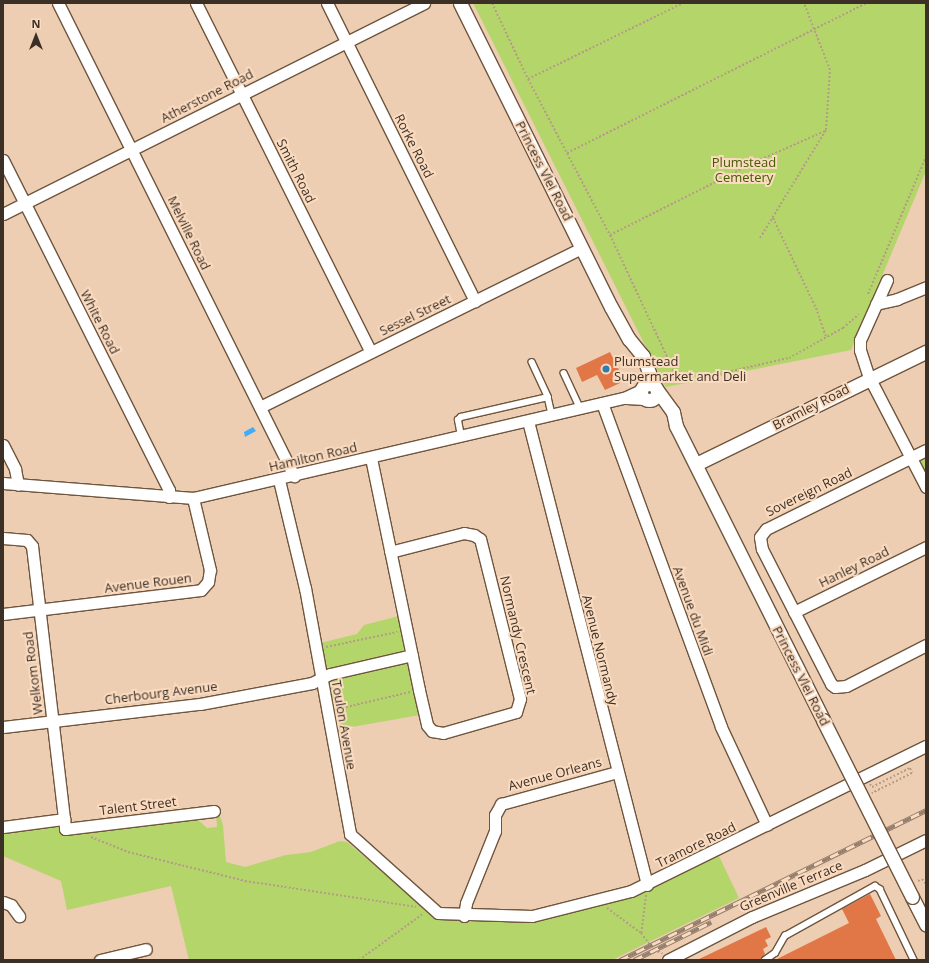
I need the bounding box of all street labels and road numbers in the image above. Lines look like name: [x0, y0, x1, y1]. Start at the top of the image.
street label: Atherstone Road: [158, 66, 256, 126]
street label: Rorke Road: [391, 111, 437, 181]
street label: Princess Vlei Road: [512, 119, 576, 223]
street label: Smith Road: [273, 137, 319, 205]
street label: Melville Road: [164, 193, 214, 273]
street label: White Road: [77, 287, 123, 357]
street label: Sessel Street: [377, 291, 453, 339]
street label: Bramley Road: [770, 381, 852, 433]
street label: Hamilton Road: [267, 439, 359, 475]
street label: Sovereign Road: [763, 464, 855, 520]
street label: Hanley Road: [816, 543, 892, 591]
street label: Avenue du Midi: [670, 564, 716, 658]
street label: Avenue Rouen: [104, 570, 192, 596]
street label: Normandy Crescent: [497, 574, 539, 696]
street label: Avenue Normandy: [579, 593, 621, 707]
street label: Princess Vlei Road: [769, 624, 833, 728]
street label: Welkom Road: [20, 631, 46, 715]
street label: Cherbourg Avenue: [104, 678, 218, 708]
street label: Toulon Avenue: [328, 679, 360, 771]
street label: Avenue Orleans: [507, 754, 603, 794]
street label: Talent Street: [99, 794, 177, 818]
street label: Tramore Road: [654, 819, 738, 871]
street label: Greenville Terrace: [737, 857, 845, 915]

